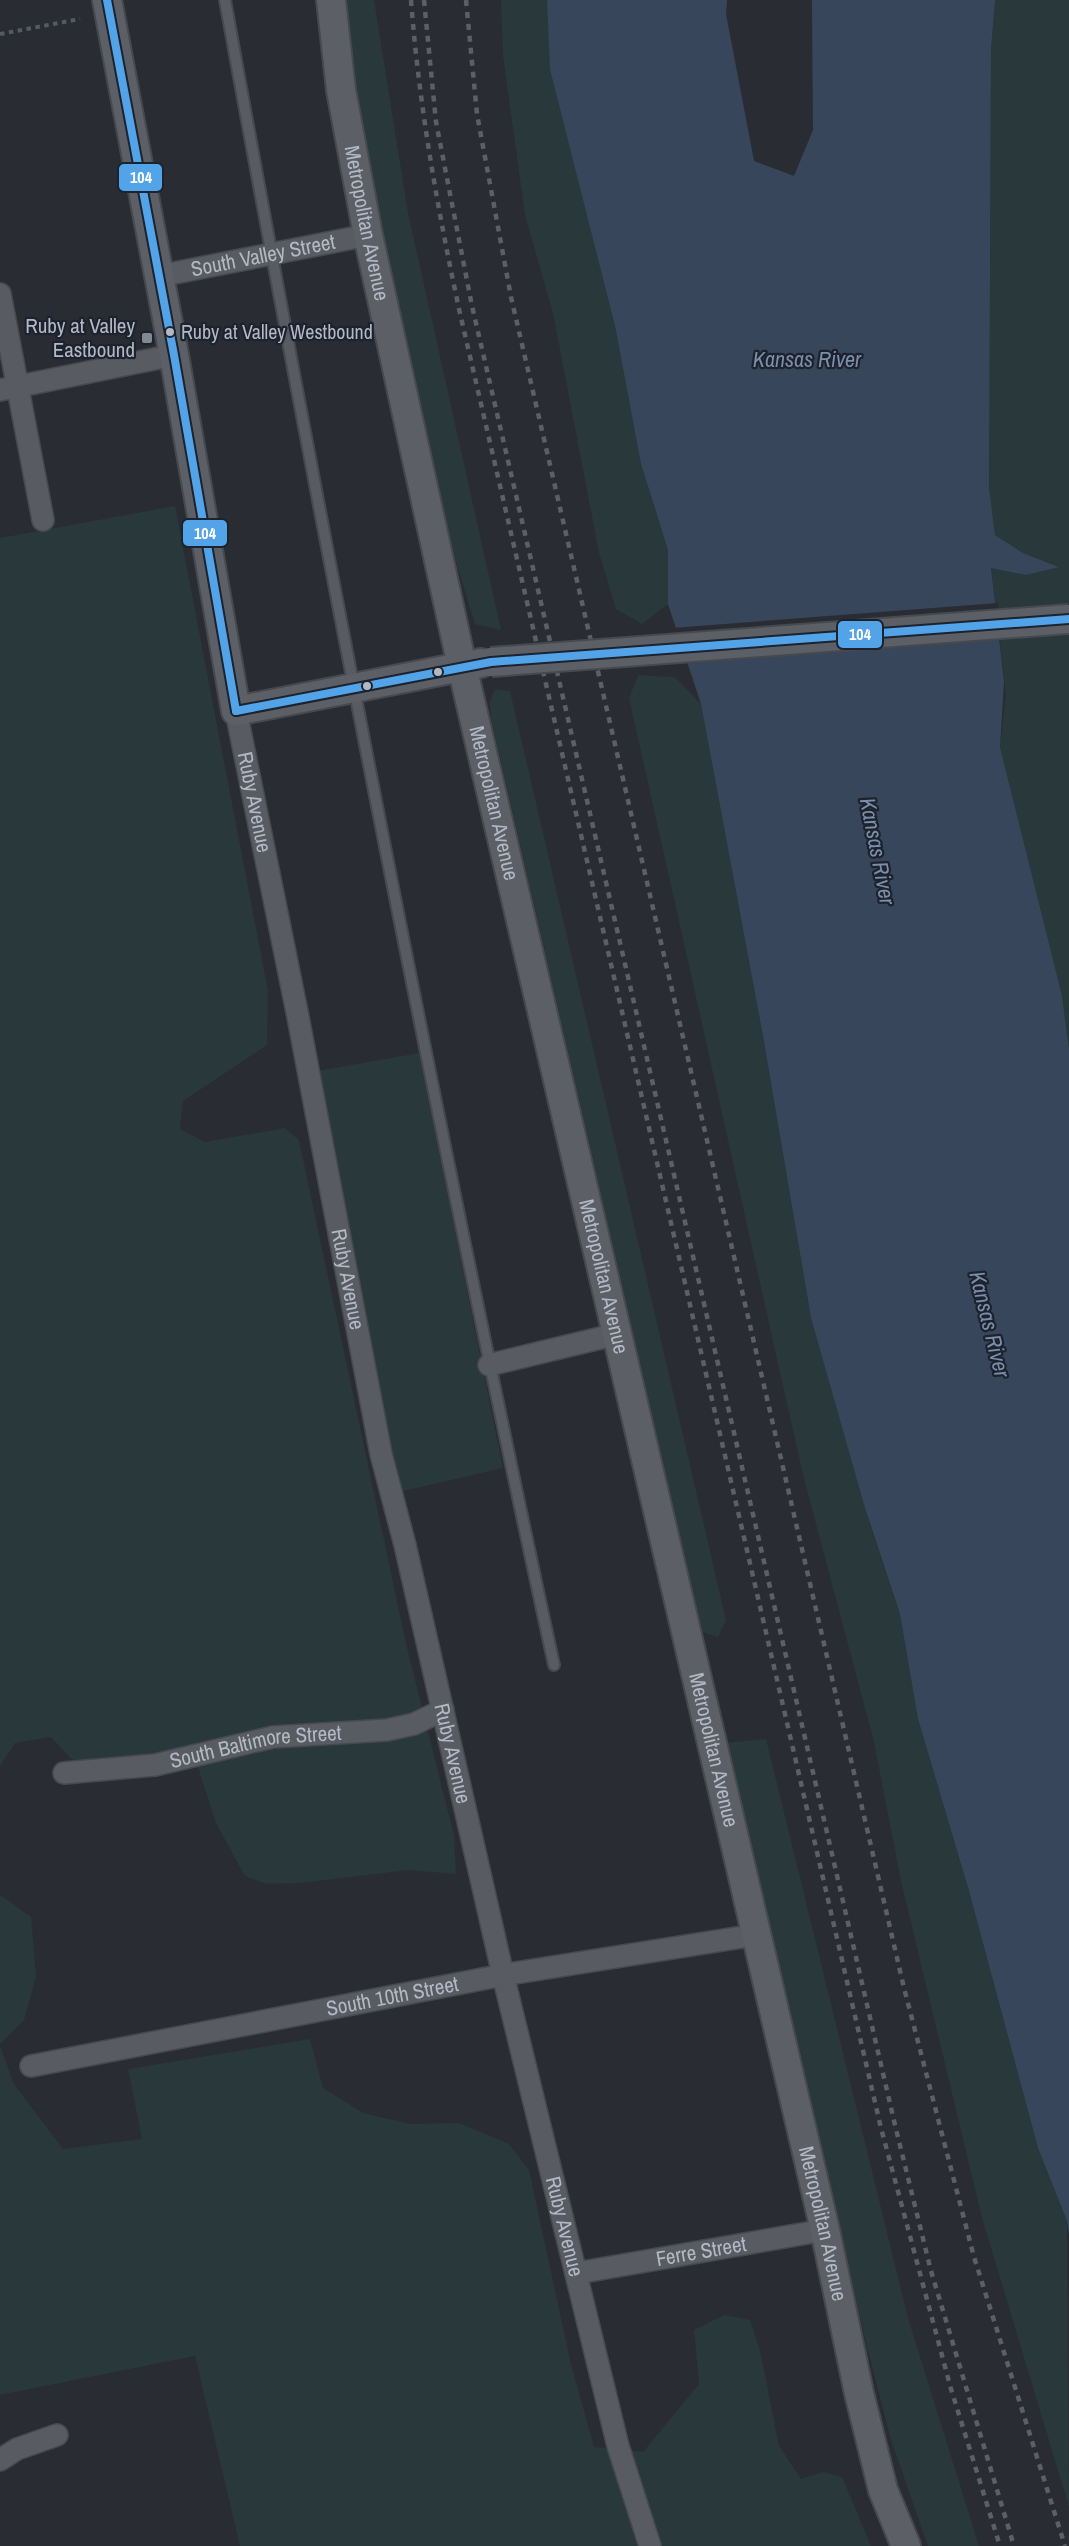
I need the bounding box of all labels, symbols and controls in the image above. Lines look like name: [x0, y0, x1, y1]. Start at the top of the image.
street label: Metropolitan Avenue: [338, 143, 397, 303]
line badge: 104: [118, 163, 163, 192]
text: 104: [130, 166, 153, 188]
street label: South Valley Street: [188, 227, 338, 283]
place label: Ruby at Valley Eastbound: [25, 311, 135, 364]
place label: Ruby at Valley Westbound: [181, 318, 373, 345]
marker: Ruby at Valley Westbound: [164, 326, 176, 338]
marker: Ruby at Valley Eastbound: [140, 331, 154, 345]
water label: Kansas River: [753, 344, 862, 374]
line badge: 104: [182, 519, 228, 547]
text: 104: [194, 522, 217, 544]
line badge: 104: [837, 620, 883, 649]
text: 104: [849, 623, 872, 645]
unlabelled marker: [432, 666, 444, 678]
unlabelled marker: [361, 680, 373, 692]
street label: Metropolitan Avenue: [462, 723, 526, 883]
street label: Ruby Avenue: [231, 749, 279, 855]
water label: Kansas River: [853, 795, 903, 908]
street label: Metropolitan Avenue: [572, 1196, 636, 1357]
street label: Ruby Avenue: [324, 1226, 372, 1332]
water label: Kansas River: [962, 1268, 1018, 1381]
street label: Metropolitan Avenue: [682, 1670, 746, 1830]
street label: Ruby Avenue: [428, 1700, 479, 1806]
street label: South Baltimore Street: [167, 1718, 342, 1775]
street label: South 10th Street: [324, 1969, 461, 2023]
street label: Metropolitan Avenue: [792, 2143, 854, 2303]
street label: Ruby Avenue: [539, 2173, 591, 2279]
street label: Ferre Street: [654, 2229, 749, 2273]

